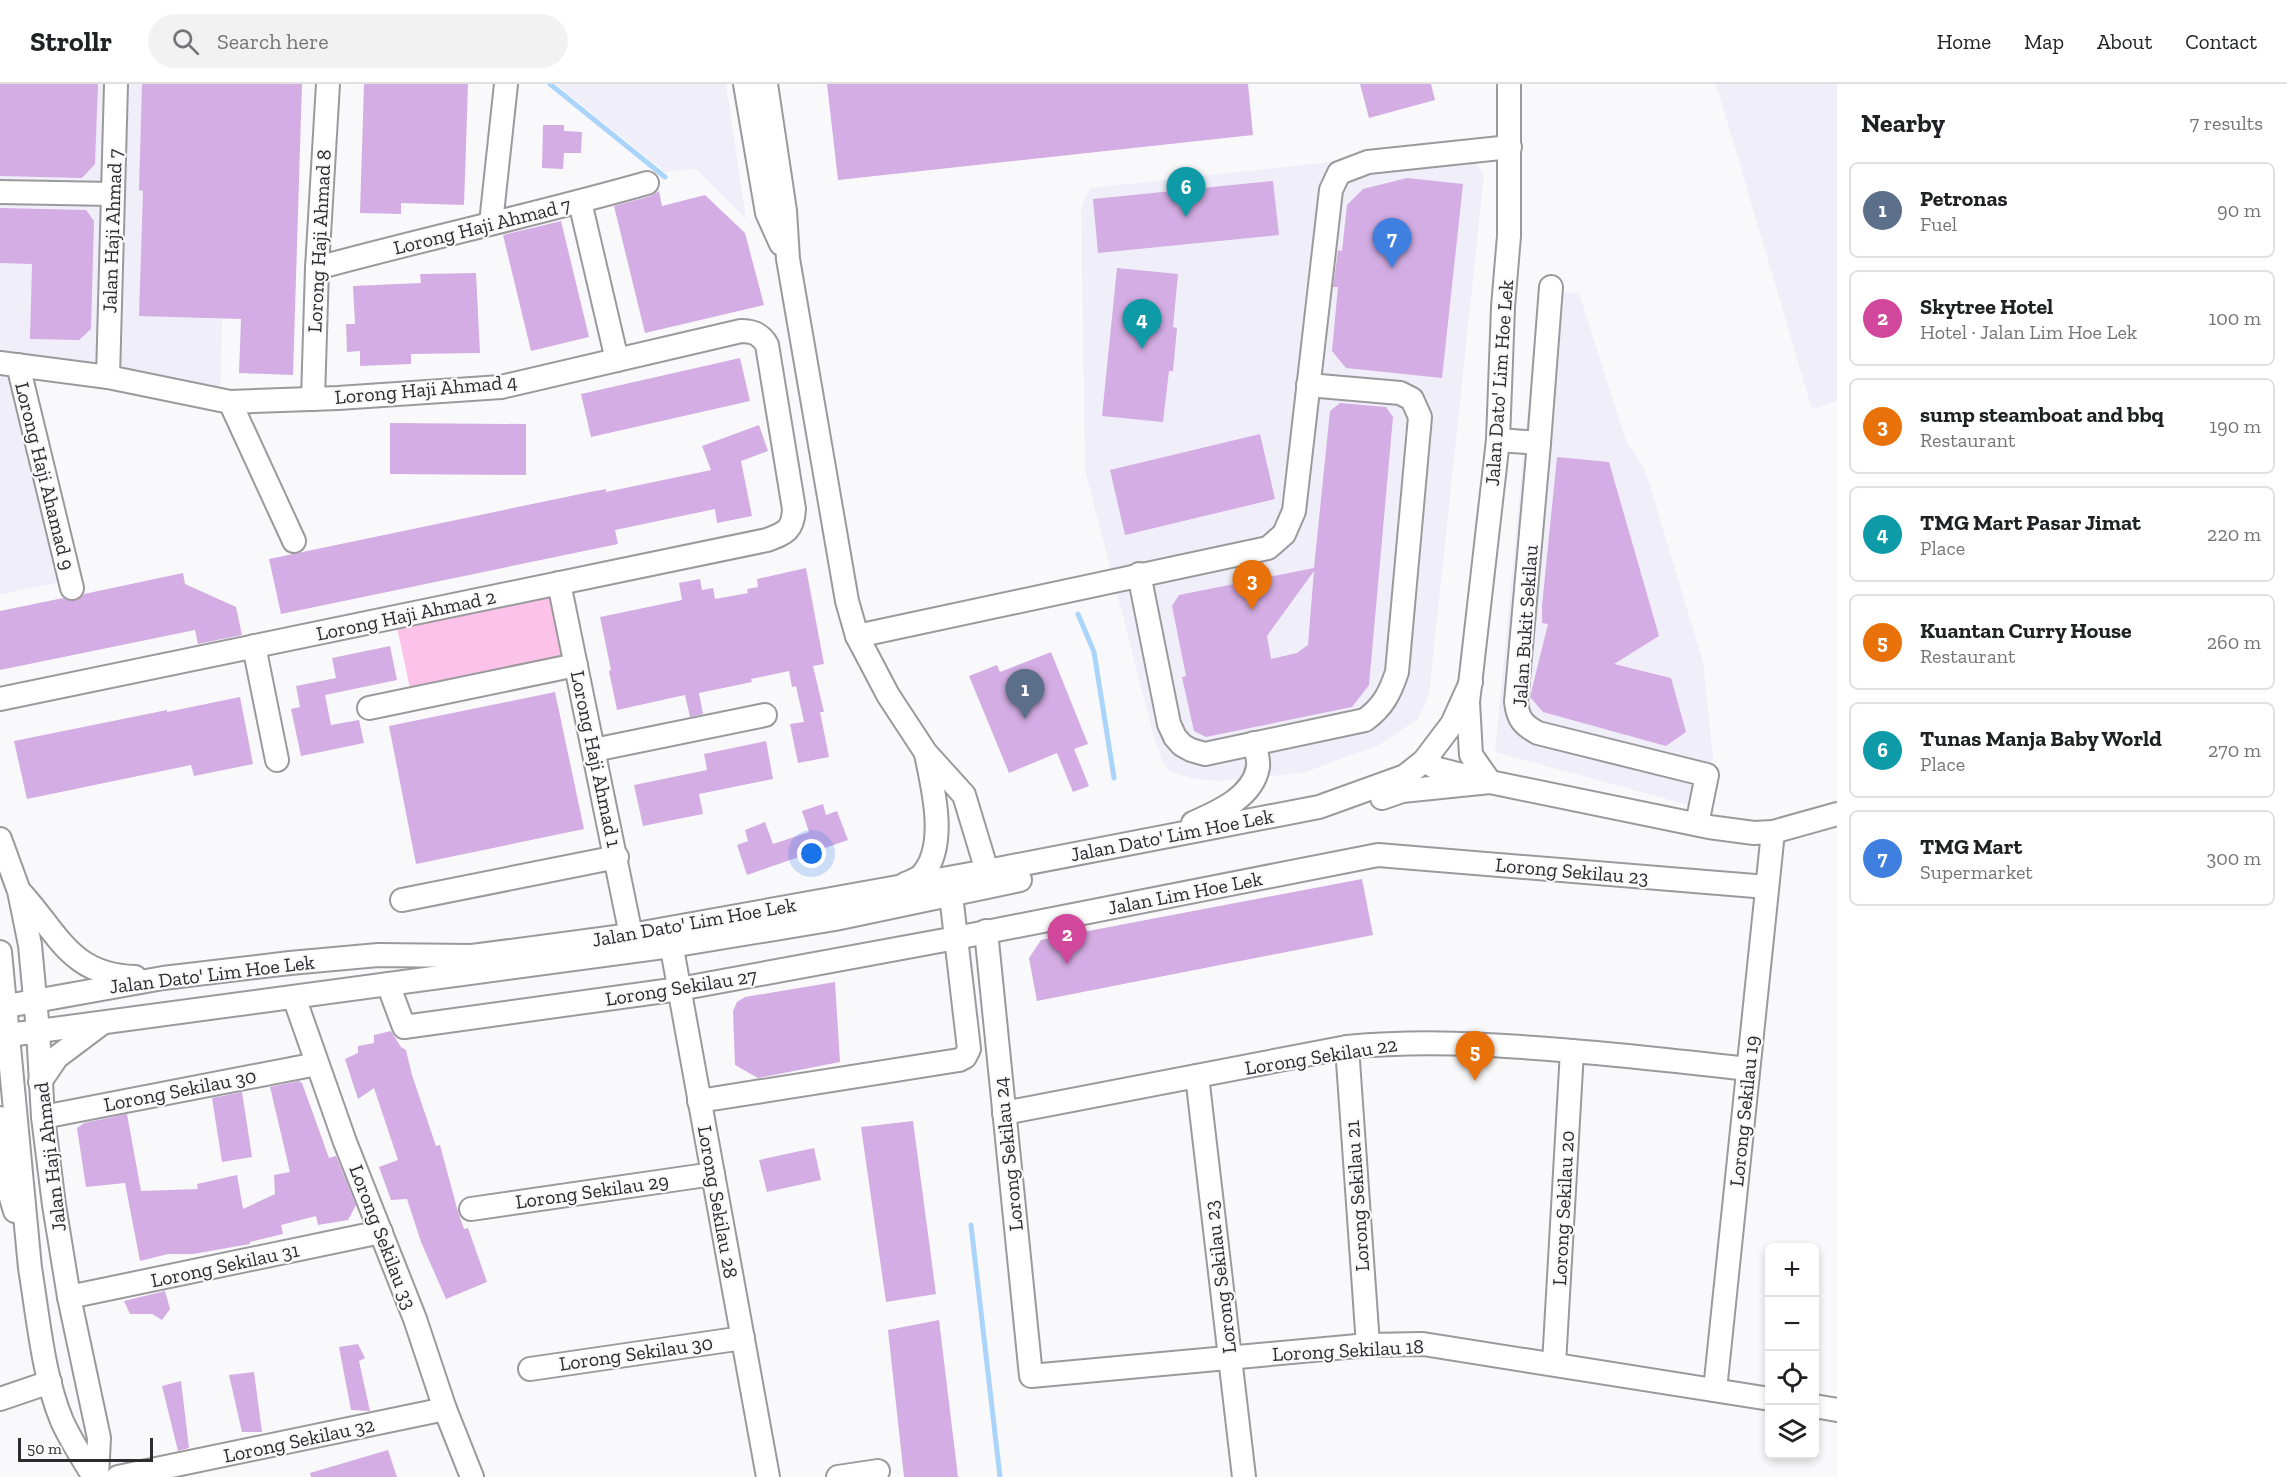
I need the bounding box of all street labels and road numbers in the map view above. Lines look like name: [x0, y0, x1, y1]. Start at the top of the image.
street label: Jalan Haji Ahmad 7: [97, 148, 127, 314]
street label: Lorong Haji Ahmad 8: [302, 149, 336, 333]
street label: Lorong Haji Ahmad 7: [391, 192, 574, 260]
street label: Jalan Dato' Lim Hoe Lek: [1480, 279, 1518, 487]
street label: Lorong Haji Ahmad 4: [334, 369, 519, 409]
street label: Lorong Haji Ahamad 9: [10, 380, 80, 572]
street label: Jalan Bukit Sekilau: [1507, 544, 1543, 708]
street label: Lorong Haji Ahmad 2: [314, 584, 498, 646]
street label: Lorong Haji Ahmad 1: [566, 668, 627, 850]
street label: Jalan Dato' Lim Hoe Lek: [1068, 803, 1276, 866]
street label: Lorong Sekilau 23: [1494, 852, 1650, 890]
street label: Jalan Lim Hoe Lek: [1106, 866, 1265, 920]
street label: Jalan Dato' Lim Hoe Lek: [590, 892, 798, 952]
street label: Jalan Dato' Lim Hoe Lek: [108, 949, 317, 998]
street label: Lorong Sekilau 27: [603, 963, 759, 1011]
street label: Lorong Sekilau 22: [1243, 1032, 1399, 1080]
street label: Lorong Sekilau 19: [1724, 1034, 1764, 1188]
street label: Lorong Sekilau 30: [102, 1063, 258, 1117]
street label: Lorong Sekilau 24: [988, 1076, 1028, 1232]
street label: Jalan Haji Ahmad: [29, 1081, 71, 1233]
street label: Lorong Sekilau 21: [1340, 1119, 1374, 1272]
street label: Lorong Sekilau 28: [693, 1124, 743, 1280]
street label: Lorong Sekilau 20: [1547, 1130, 1579, 1286]
street label: Lorong Sekilau 33: [344, 1161, 422, 1313]
street label: Lorong Sekilau 29: [514, 1168, 670, 1214]
street label: Lorong Sekilau 23: [1199, 1199, 1241, 1355]
street label: Lorong Sekilau 31: [149, 1237, 302, 1292]
street label: Lorong Sekilau 30: [558, 1330, 714, 1376]
street label: Lorong Sekilau 18: [1271, 1334, 1425, 1366]
street label: Lorong Sekilau 32: [221, 1412, 377, 1468]

